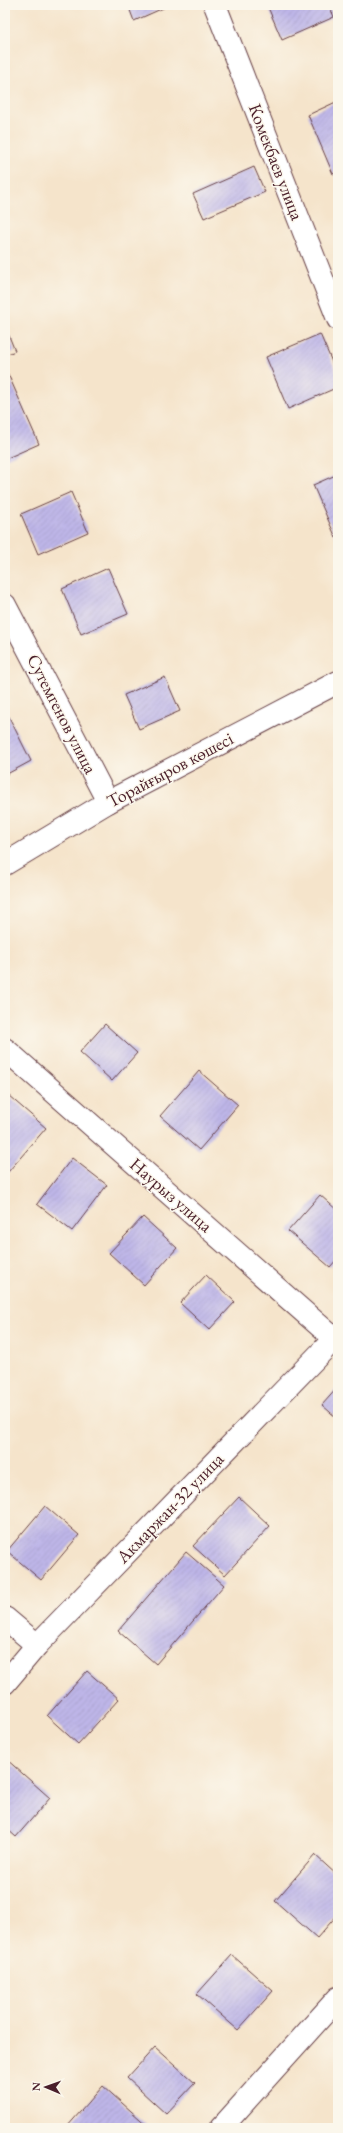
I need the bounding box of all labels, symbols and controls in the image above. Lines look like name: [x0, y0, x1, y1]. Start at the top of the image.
street label: Комекбаев улица: [244, 100, 309, 224]
street label: Сутемгенов улица: [22, 650, 103, 778]
street label: Торайғыров көшесі: [103, 726, 237, 813]
street label: Наурыз улица: [125, 1152, 218, 1237]
street label: Акмаржан-32 улица: [110, 1447, 229, 1569]
north arrow: [26, 2067, 66, 2107]
text: N: [29, 2082, 43, 2091]

